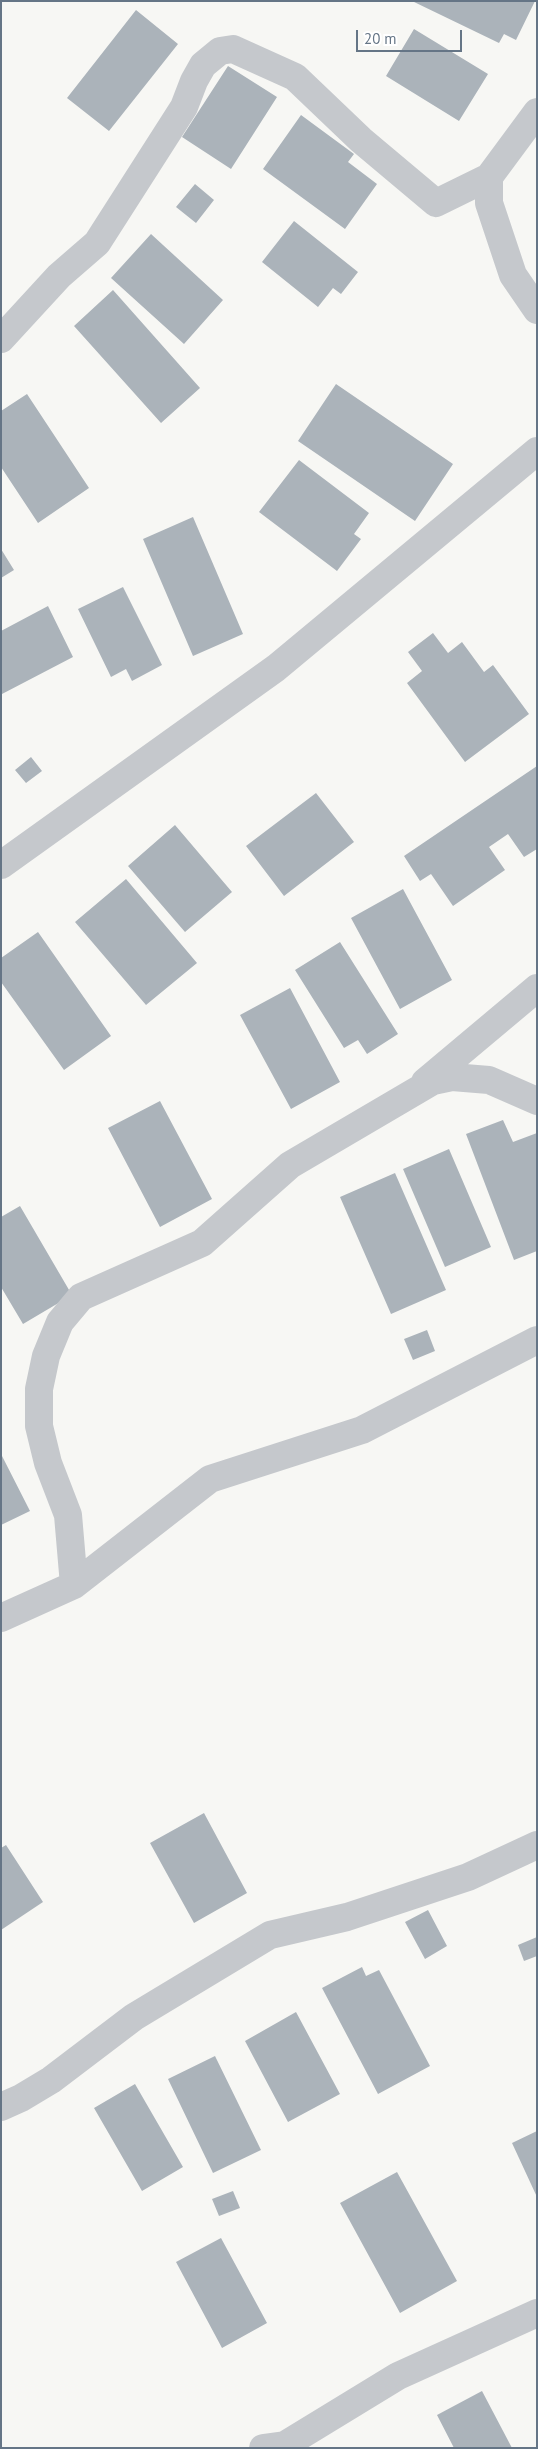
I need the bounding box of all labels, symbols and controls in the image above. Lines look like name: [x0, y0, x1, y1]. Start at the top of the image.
scale bar: [358, 20, 464, 52]
text: 20 m: [364, 29, 397, 48]

